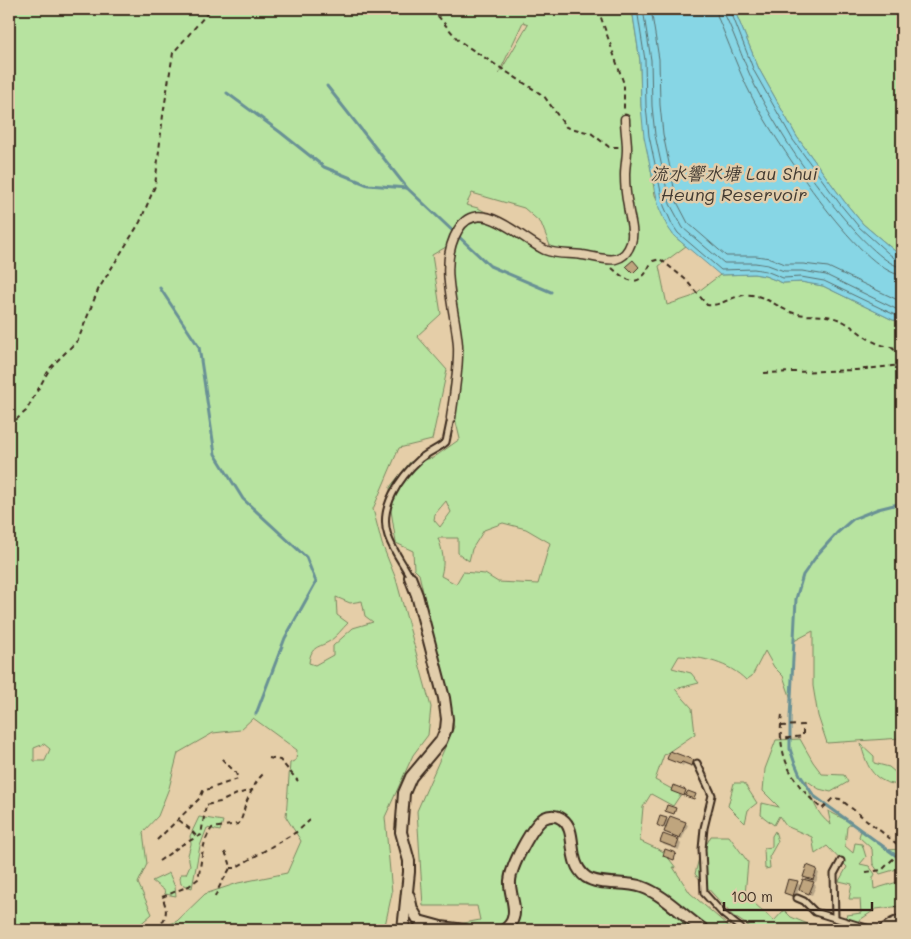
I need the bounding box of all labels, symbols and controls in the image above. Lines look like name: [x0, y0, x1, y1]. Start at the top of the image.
water label: 流水響水塘 Lau Shui Heung Reservoir: [650, 161, 818, 206]
scale bar: [724, 879, 871, 911]
text: 100 m: [731, 886, 773, 906]

